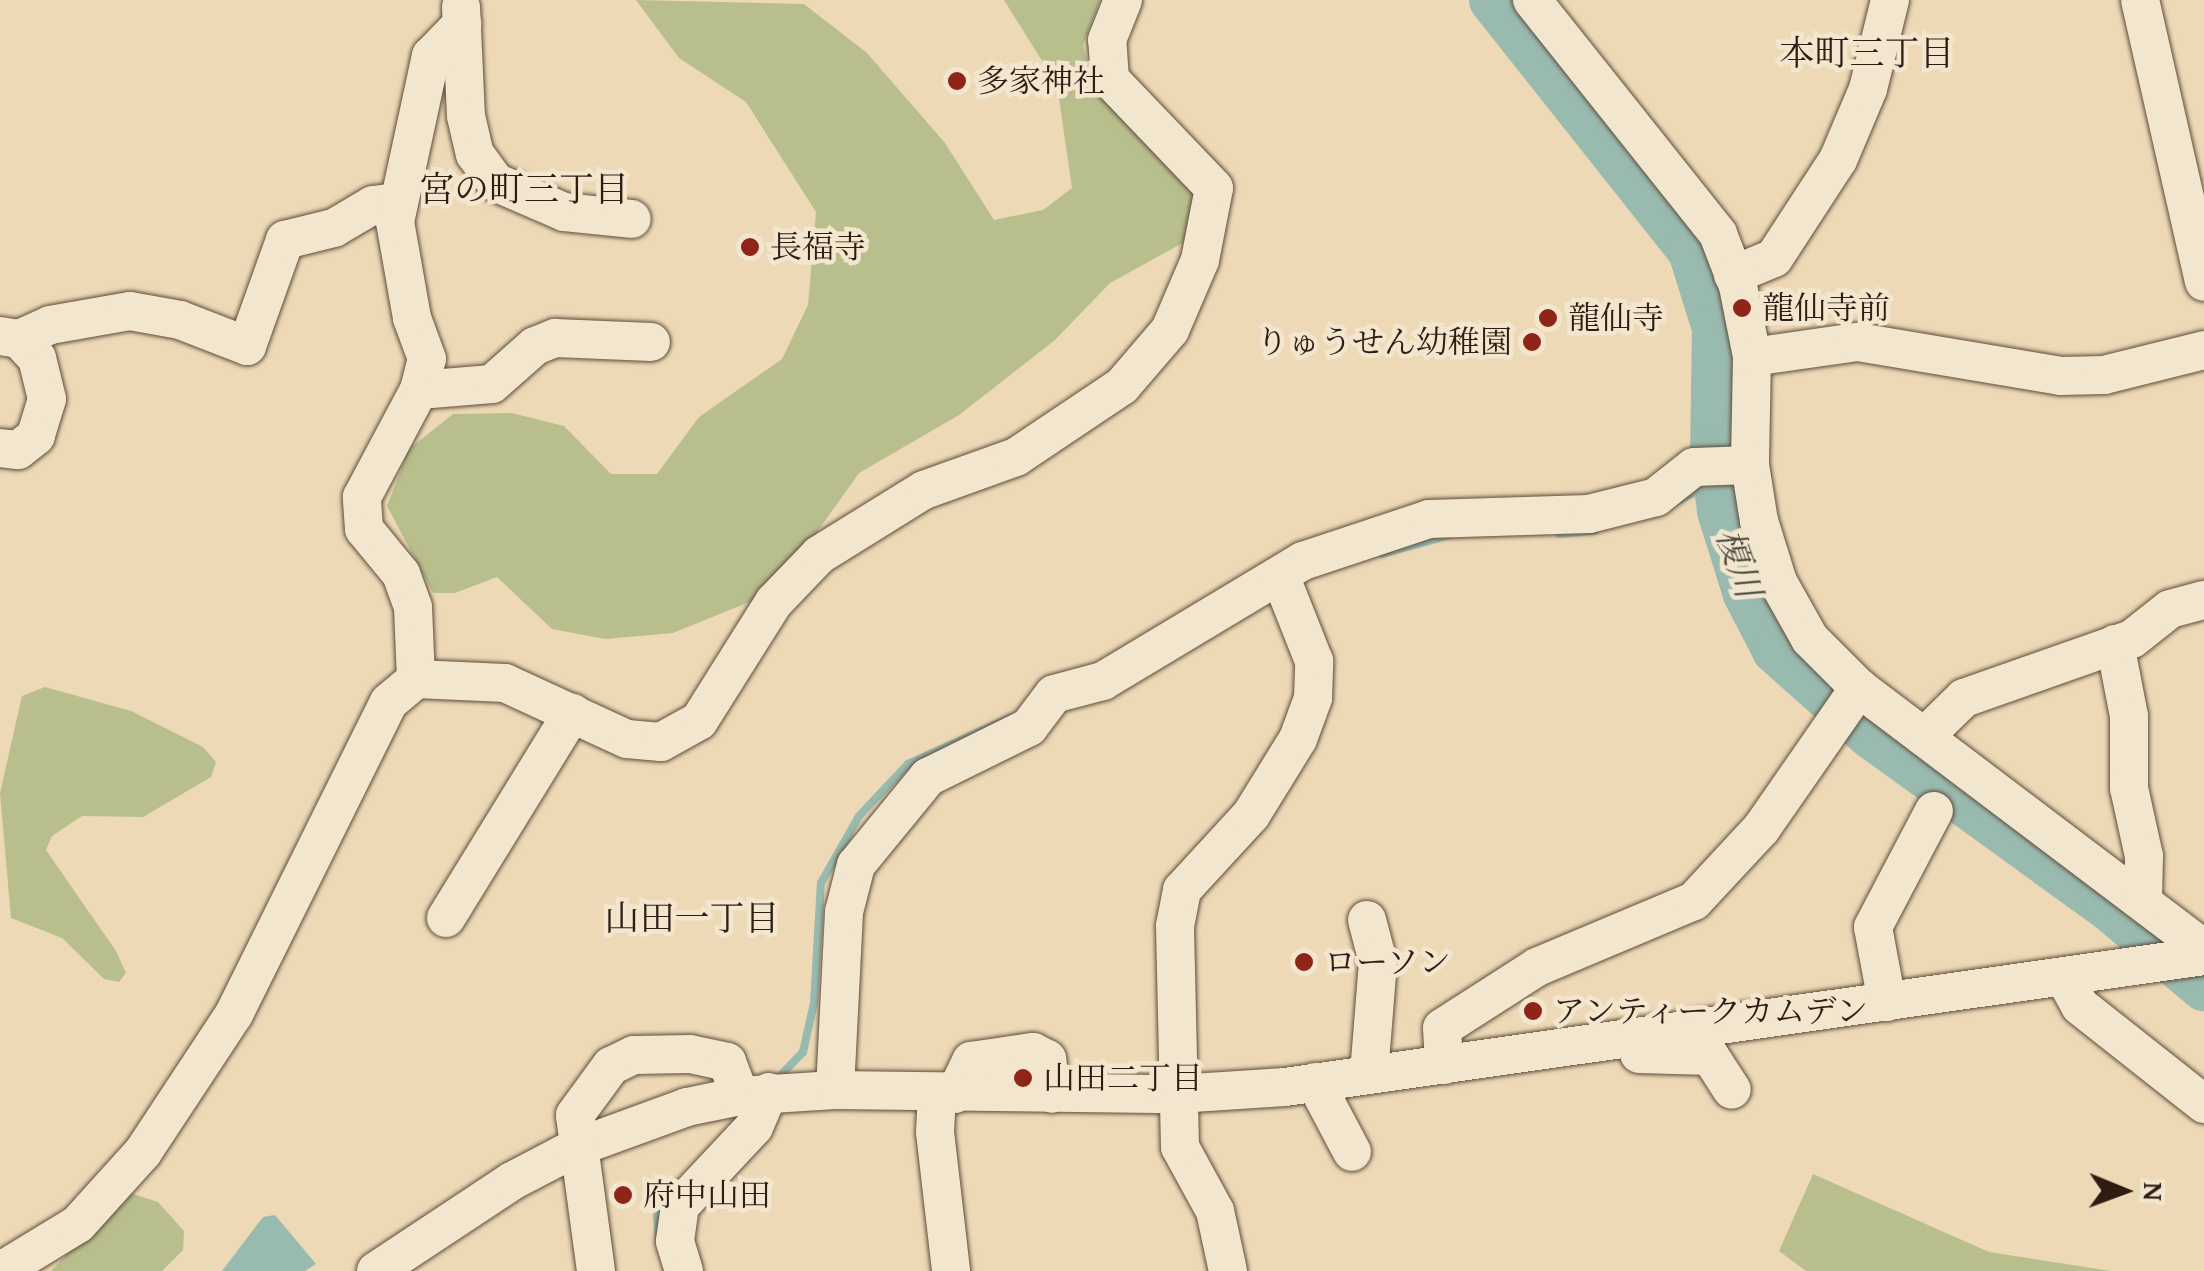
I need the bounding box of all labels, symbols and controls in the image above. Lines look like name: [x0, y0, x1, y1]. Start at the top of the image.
district label: 本町三丁目: [1780, 32, 1954, 74]
place label: 多家神社: [977, 62, 1105, 100]
marker: 多家神社: [946, 70, 968, 92]
district label: 宮の町三丁目: [419, 168, 629, 210]
place label: 長福寺: [770, 228, 866, 266]
marker: 長福寺: [739, 236, 761, 258]
place label: 龍仙寺前: [1762, 289, 1890, 327]
marker: 龍仙寺前: [1731, 297, 1753, 319]
place label: 龍仙寺: [1568, 299, 1664, 337]
marker: 龍仙寺: [1537, 307, 1559, 329]
place label: りゅうせん幼稚園: [1256, 323, 1512, 361]
marker: りゅうせん幼稚園: [1521, 331, 1543, 353]
water label: 榎川: [1708, 523, 1770, 603]
district label: 山田一丁目: [605, 897, 779, 939]
place label: ローソン: [1324, 943, 1452, 981]
marker: ローソン: [1293, 951, 1315, 973]
place label: アンティークカムデン: [1553, 992, 1873, 1030]
marker: アンティークカムデン: [1522, 1000, 1544, 1022]
place label: 山田二丁目: [1043, 1059, 1203, 1097]
marker: 山田二丁目: [1012, 1067, 1034, 1089]
north arrow: [2074, 1141, 2174, 1241]
place label: 府中山田: [643, 1176, 771, 1214]
text: N: [2134, 1182, 2175, 1201]
marker: 府中山田: [612, 1184, 634, 1206]

